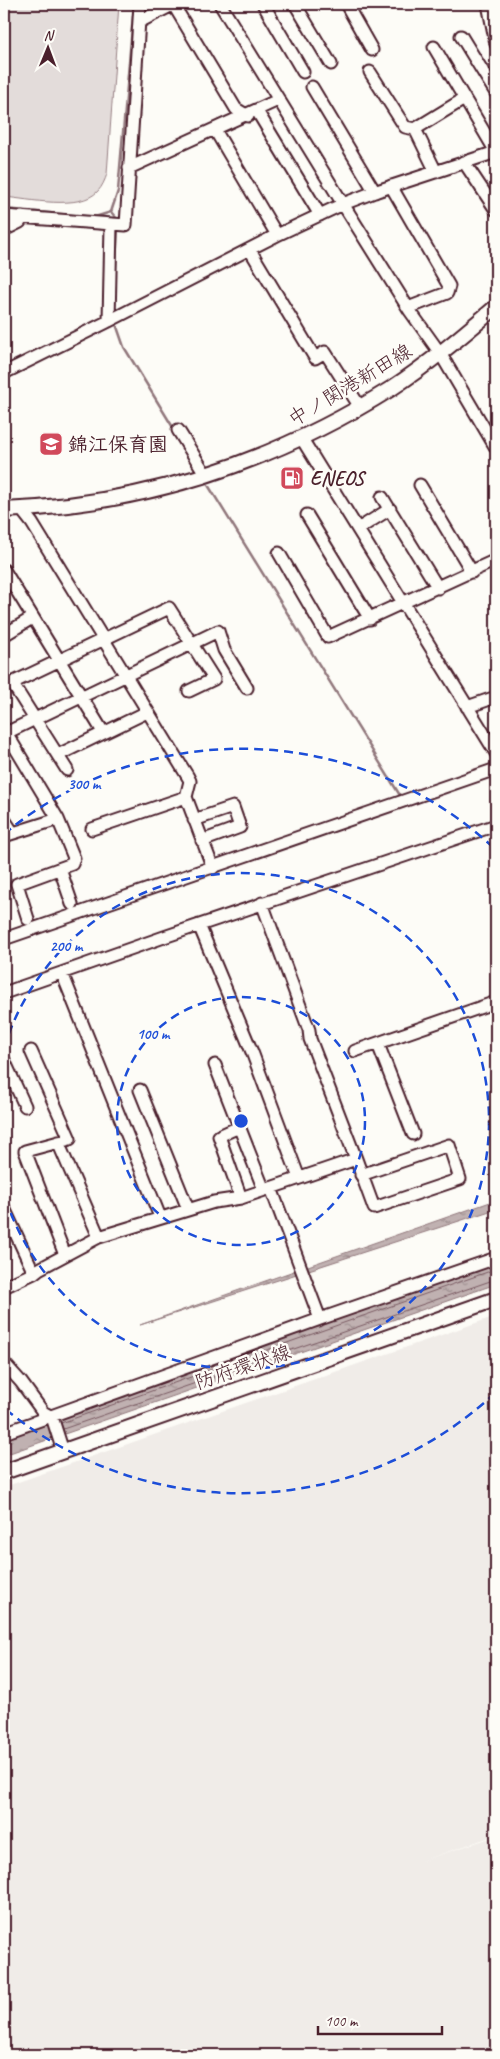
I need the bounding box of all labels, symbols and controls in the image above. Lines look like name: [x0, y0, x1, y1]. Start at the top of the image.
north arrow: [22, 22, 72, 72]
text: N: [44, 27, 55, 44]
street label: 中ノ関港新田線: [284, 338, 416, 432]
school or university icon: 錦江保育園: [38, 431, 64, 457]
place label: 錦江保育園: [68, 432, 168, 457]
fuel station icon: ENEOS: [279, 465, 305, 491]
place label: ENEOS: [310, 466, 367, 491]
text: 300 m: [68, 775, 102, 794]
text: 200 m: [50, 937, 84, 956]
text: 100 m: [137, 1025, 171, 1044]
centre of rings: [232, 1112, 250, 1130]
street label: 防府環状線: [192, 1339, 294, 1395]
scale bar: [318, 2004, 441, 2036]
text: 100 m: [325, 2012, 359, 2031]

